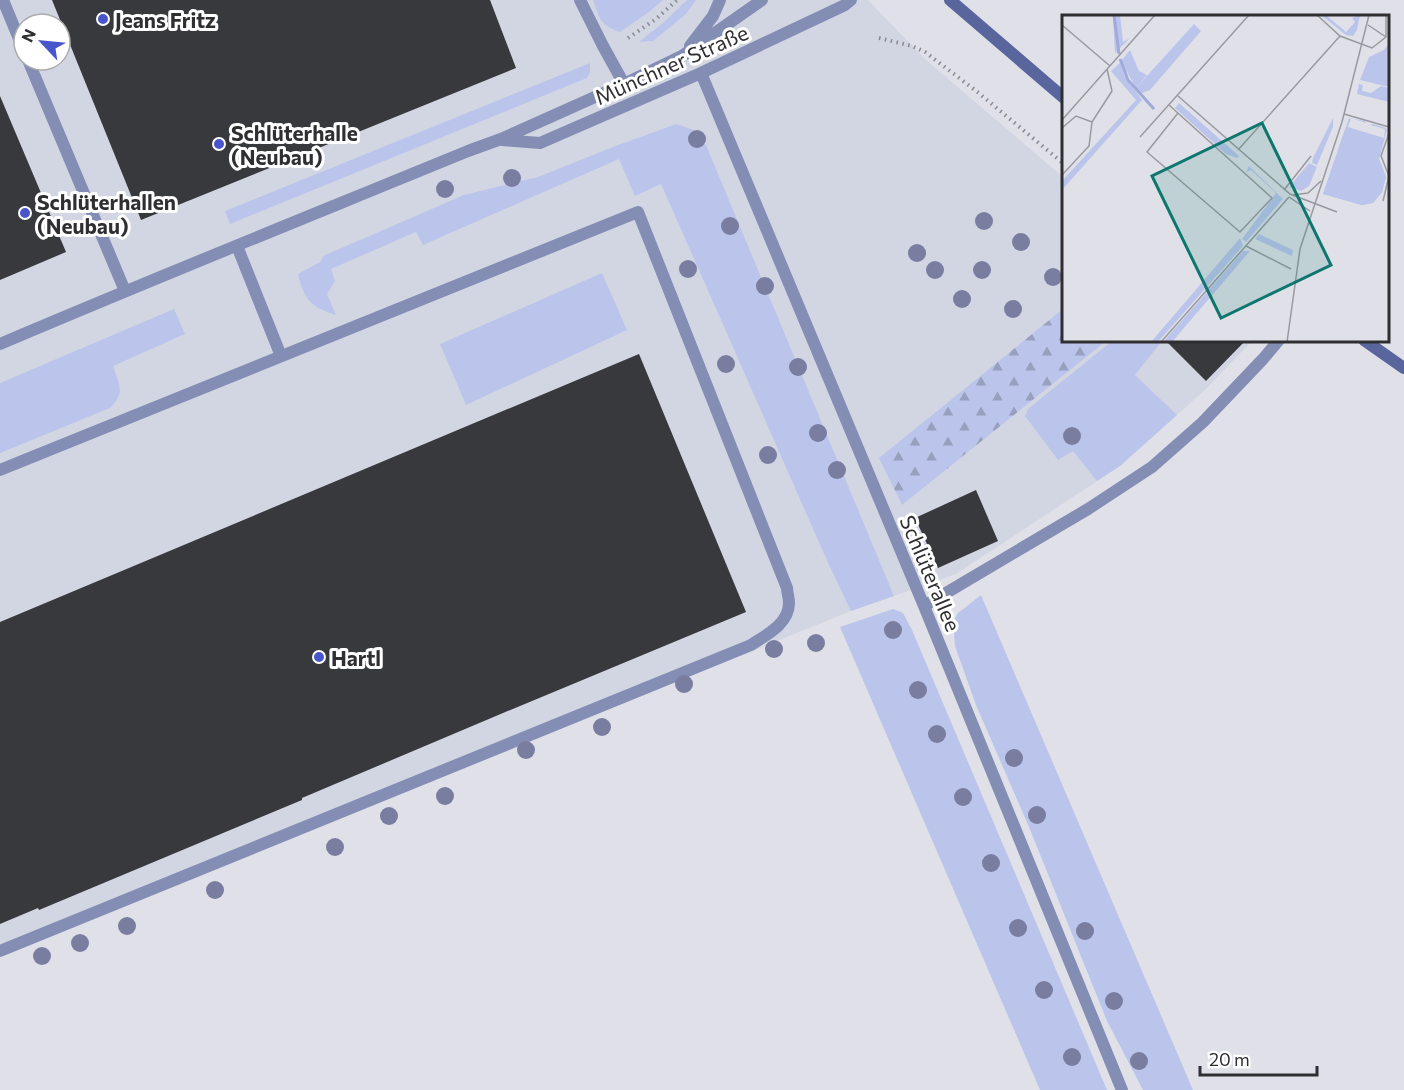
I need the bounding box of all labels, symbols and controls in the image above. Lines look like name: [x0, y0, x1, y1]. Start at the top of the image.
place label: Jeans Fritz: [115, 7, 216, 32]
north arrow: [12, 12, 72, 72]
marker: Jeans Fritz: [96, 12, 110, 26]
inset map: [1062, 15, 1389, 342]
street label: Münchner Straße: [590, 19, 752, 109]
text: N: [17, 26, 39, 45]
place label: Schlüterhalle (Neubau): [231, 120, 358, 169]
marker: Schlüterhalle (Neubau): [212, 137, 226, 151]
place label: Schlüterhallen (Neubau): [37, 189, 176, 238]
marker: Schlüterhallen (Neubau): [18, 206, 32, 220]
street label: Schlüterallee: [895, 511, 967, 635]
place label: Hartl: [331, 645, 381, 670]
marker: Hartl: [312, 650, 326, 664]
scale bar: [1200, 1039, 1317, 1077]
text: 20 m: [1209, 1048, 1250, 1070]

